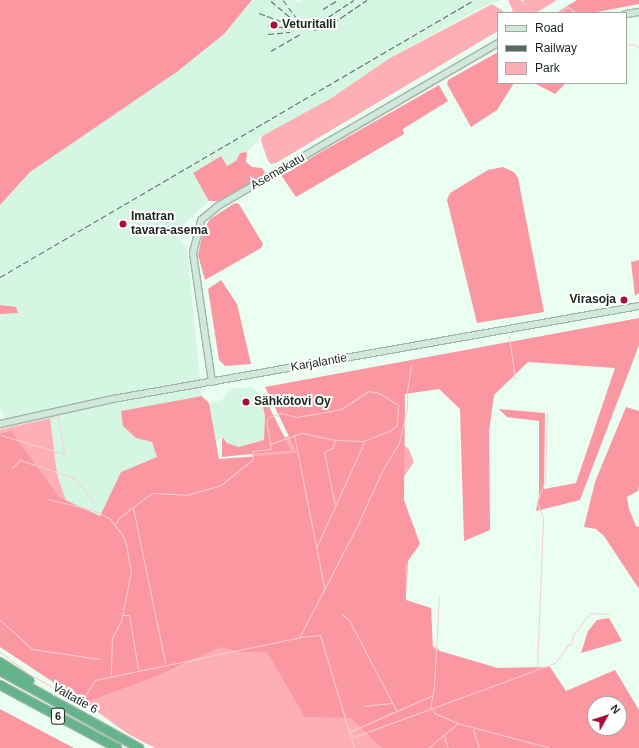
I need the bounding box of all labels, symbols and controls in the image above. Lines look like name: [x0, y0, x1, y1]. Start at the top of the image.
legend: [497, 12, 627, 84]
place label: Veturitalli: [282, 18, 336, 32]
marker: Veturitalli: [269, 20, 279, 30]
text: Road: [535, 21, 564, 35]
text: Railway: [535, 41, 577, 55]
text: Park: [535, 61, 560, 75]
street label: Asemakatu: [248, 151, 308, 193]
place label: Imatran tavara-asema: [131, 210, 208, 238]
marker: Imatran tavara-asema: [118, 219, 128, 229]
place label: Virasoja: [570, 293, 616, 307]
marker: Virasoja: [619, 295, 629, 305]
street label: Karjalantie: [290, 351, 348, 375]
place label: Sähkötovi Oy: [254, 395, 331, 409]
marker: Sähkötovi Oy: [241, 397, 251, 407]
street label: Valtatie 6: [50, 681, 100, 717]
north arrow: [587, 696, 627, 736]
text: N: [608, 702, 623, 716]
road number: 6: [50, 707, 66, 725]

